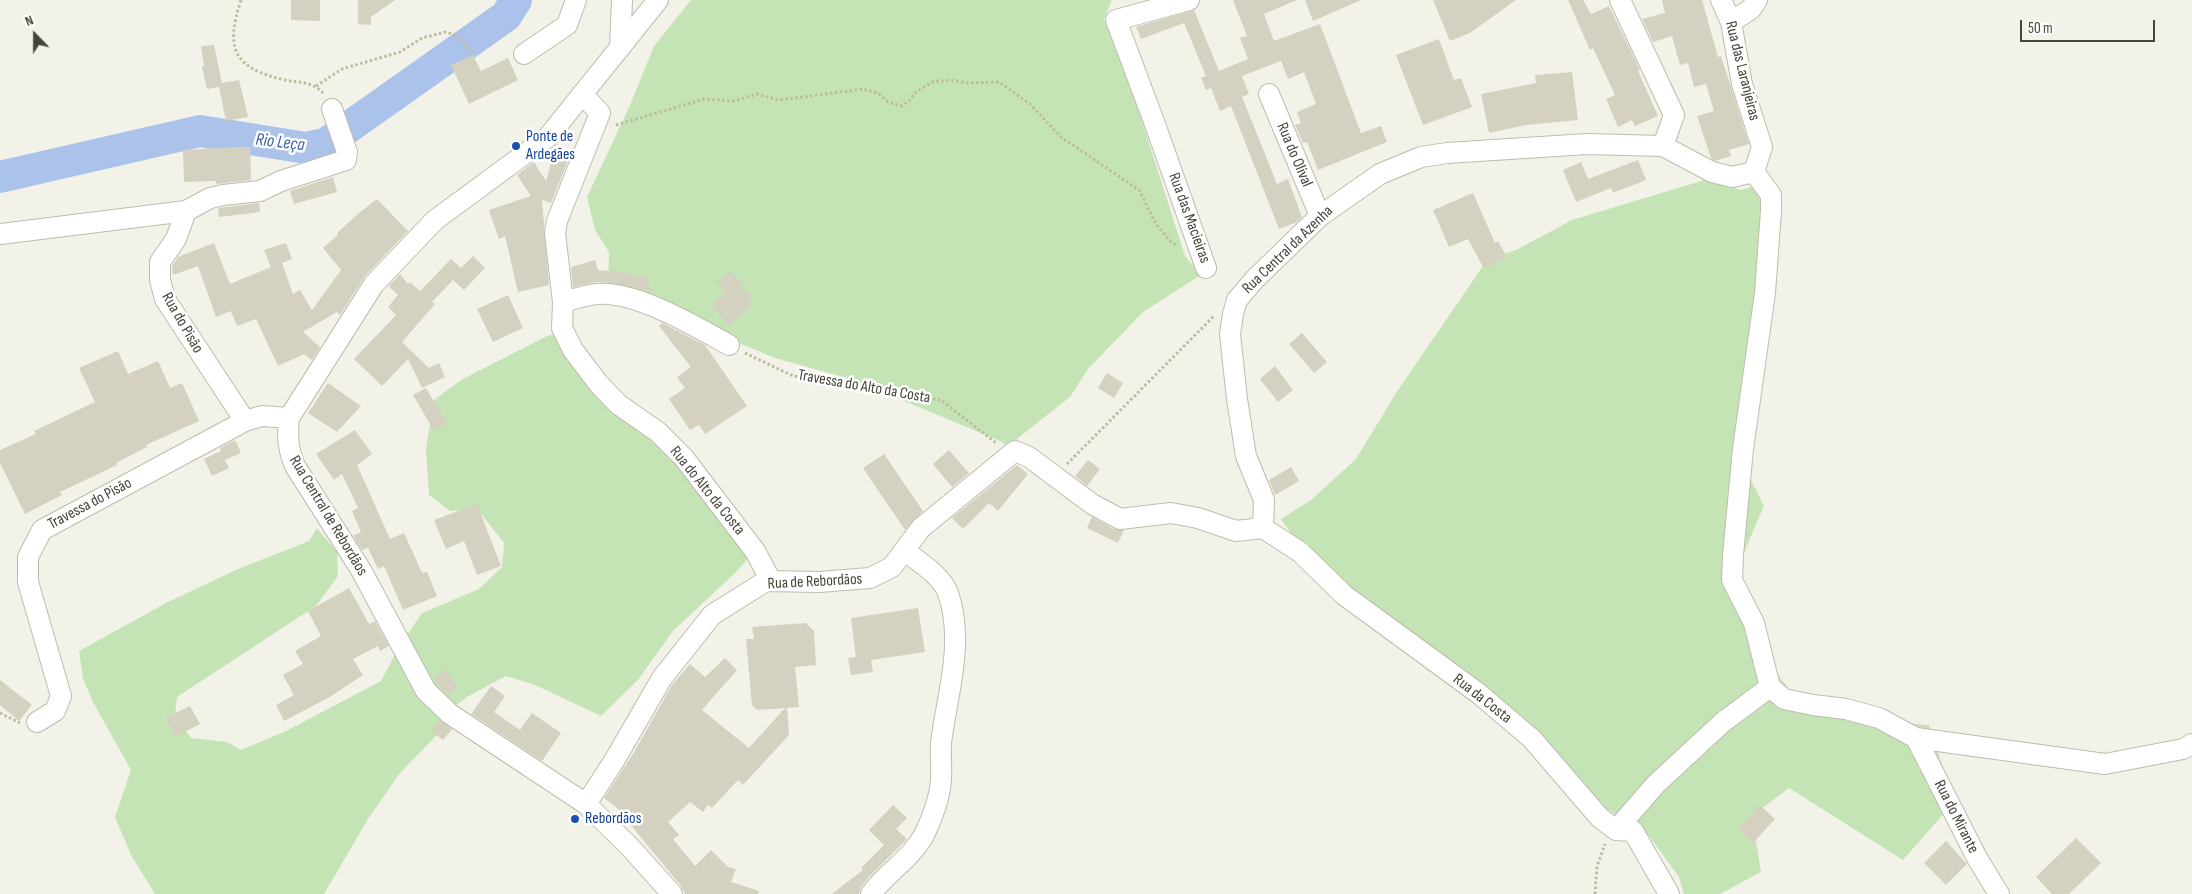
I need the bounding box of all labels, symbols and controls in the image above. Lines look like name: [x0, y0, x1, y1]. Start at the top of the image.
north arrow: [10, 10, 60, 60]
scale bar: [2022, 10, 2157, 42]
text: N: [23, 11, 36, 30]
street label: Rua das Laranjeiras: [1720, 19, 1764, 123]
text: 50 m: [2028, 19, 2053, 38]
street label: Rua do Olival: [1272, 120, 1316, 190]
place label: Ponte de Ardegães: [526, 127, 575, 165]
water label: Rio Leça: [254, 129, 306, 157]
marker: Ponte de Ardegães: [510, 140, 522, 152]
street label: Rua das Macieiras: [1164, 170, 1214, 266]
street label: Rua Central da Azenha: [1239, 202, 1337, 298]
street label: Rua do Pisão: [157, 289, 207, 357]
street label: Travessa do Alto da Costa: [796, 366, 932, 408]
street label: Rua do Alto da Costa: [665, 443, 749, 539]
street label: Rua Central de Rebordãos: [285, 452, 371, 580]
street label: Travessa do Pisão: [45, 474, 135, 534]
street label: Rua de Rebordãos: [767, 570, 863, 594]
street label: Rua da Costa: [1449, 670, 1515, 728]
street label: Rua do Mirante: [1929, 777, 1983, 857]
place label: Rebordãos: [585, 809, 641, 829]
marker: Rebordãos: [569, 813, 581, 825]

